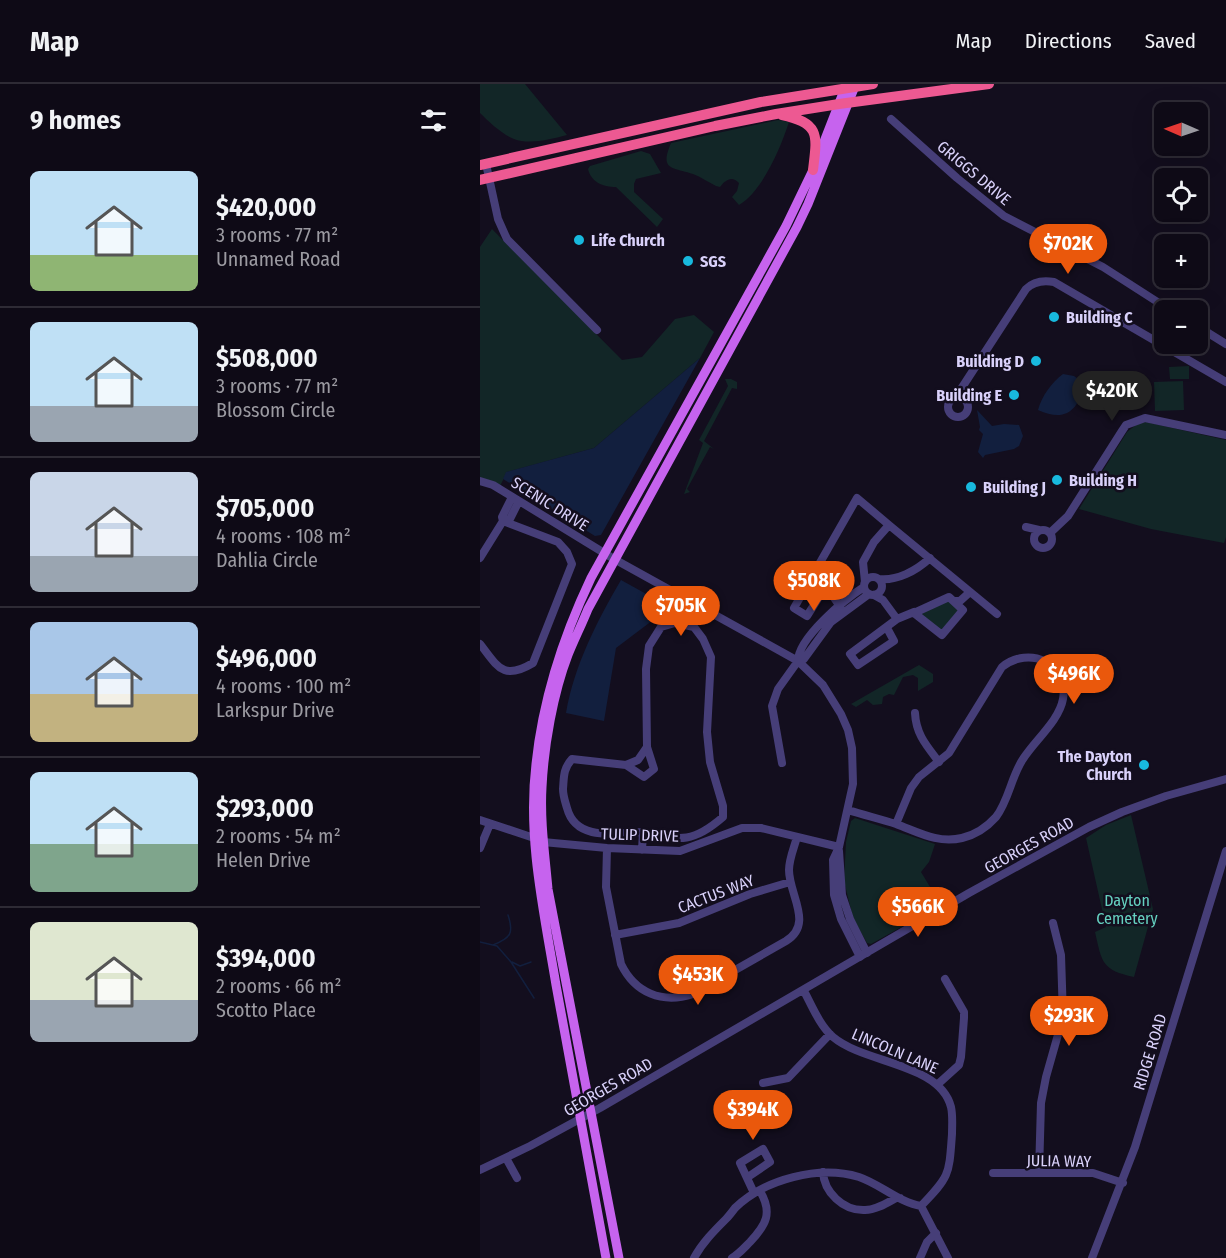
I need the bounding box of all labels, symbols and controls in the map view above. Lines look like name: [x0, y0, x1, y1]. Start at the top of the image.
text: Map: [30, 25, 79, 58]
text: Map: [955, 28, 992, 54]
text: Directions: [1025, 28, 1112, 54]
text: Saved: [1145, 28, 1196, 54]
north arrow: [1154, 102, 1208, 156]
map controls: [1154, 102, 1208, 354]
icon: filters: [417, 104, 450, 137]
text: 9 homes: [30, 105, 121, 136]
street label: GRIGGS DRIVE: [933, 137, 1015, 209]
button: locate: [1154, 168, 1208, 222]
text: $420,000: [216, 192, 316, 223]
icon: home: [78, 195, 150, 267]
text: 3 rooms · 77 m²: [216, 223, 338, 247]
pin: $702K: [1026, 224, 1110, 275]
place label: Life Church: [591, 231, 665, 250]
text: $702K: [1043, 231, 1093, 255]
marker: Life Church: [572, 233, 586, 247]
button: +: [1154, 234, 1208, 288]
text: Unnamed Road: [216, 247, 341, 271]
place label: SGS: [700, 252, 726, 271]
marker: SGS: [681, 254, 695, 268]
button: −: [1154, 300, 1208, 354]
place label: Building C: [1066, 308, 1133, 327]
marker: Building C: [1047, 310, 1061, 324]
text: $508,000: [216, 343, 318, 374]
icon: home: [78, 346, 150, 418]
place label: Building D: [956, 352, 1024, 371]
marker: Building D: [1029, 354, 1043, 368]
pin: $420K: [1070, 371, 1154, 422]
text: 3 rooms · 77 m²: [216, 374, 338, 398]
text: $420K: [1086, 378, 1138, 402]
place label: Building E: [936, 386, 1002, 405]
marker: Building E: [1007, 388, 1021, 402]
text: Blossom Circle: [216, 398, 335, 422]
place label: Building H: [1069, 471, 1137, 490]
street label: SCENIC DRIVE: [508, 473, 592, 535]
marker: Building H: [1050, 473, 1064, 487]
place label: Building J: [983, 478, 1046, 497]
marker: Building J: [964, 480, 978, 494]
text: $705,000: [216, 493, 314, 524]
icon: home: [78, 496, 150, 568]
text: 4 rooms · 108 m²: [216, 524, 351, 548]
text: Dahlia Circle: [216, 548, 318, 572]
pin: $508K: [772, 561, 856, 612]
text: $508K: [788, 568, 840, 592]
pin: $705K: [639, 586, 723, 637]
text: $705K: [656, 593, 706, 617]
text: $496,000: [216, 643, 317, 674]
icon: home: [78, 646, 150, 718]
pin: $496K: [1032, 654, 1116, 705]
text: $496K: [1048, 661, 1100, 685]
text: 4 rooms · 100 m²: [216, 674, 351, 698]
text: Larkspur Drive: [216, 698, 334, 722]
place label: The Dayton Church: [1057, 747, 1132, 784]
marker: The Dayton Church: [1137, 758, 1151, 772]
text: $293,000: [216, 793, 314, 824]
icon: home: [78, 796, 150, 868]
street label: GEORGES ROAD: [981, 813, 1077, 877]
text: 2 rooms · 54 m²: [216, 824, 341, 848]
street label: TULIP DRIVE: [601, 824, 679, 846]
text: Helen Drive: [216, 848, 311, 872]
street label: CACTUS WAY: [675, 871, 757, 917]
pin: $566K: [876, 887, 960, 938]
park label: Dayton Cemetery: [1096, 891, 1159, 928]
text: $566K: [892, 894, 944, 918]
text: $394,000: [216, 943, 316, 974]
icon: home: [78, 946, 150, 1018]
pin: $453K: [656, 955, 740, 1006]
text: $453K: [673, 962, 723, 986]
text: 2 rooms · 66 m²: [216, 974, 342, 998]
pin: $293K: [1027, 996, 1111, 1047]
text: Scotto Place: [216, 998, 316, 1022]
text: $293K: [1044, 1003, 1094, 1027]
street label: RIDGE ROAD: [1129, 1012, 1171, 1092]
street label: LINCOLN LANE: [849, 1024, 941, 1078]
street label: GEORGES ROAD: [560, 1054, 656, 1120]
pin: $394K: [711, 1090, 795, 1141]
text: $394K: [727, 1097, 779, 1121]
street label: JULIA WAY: [1026, 1151, 1092, 1171]

